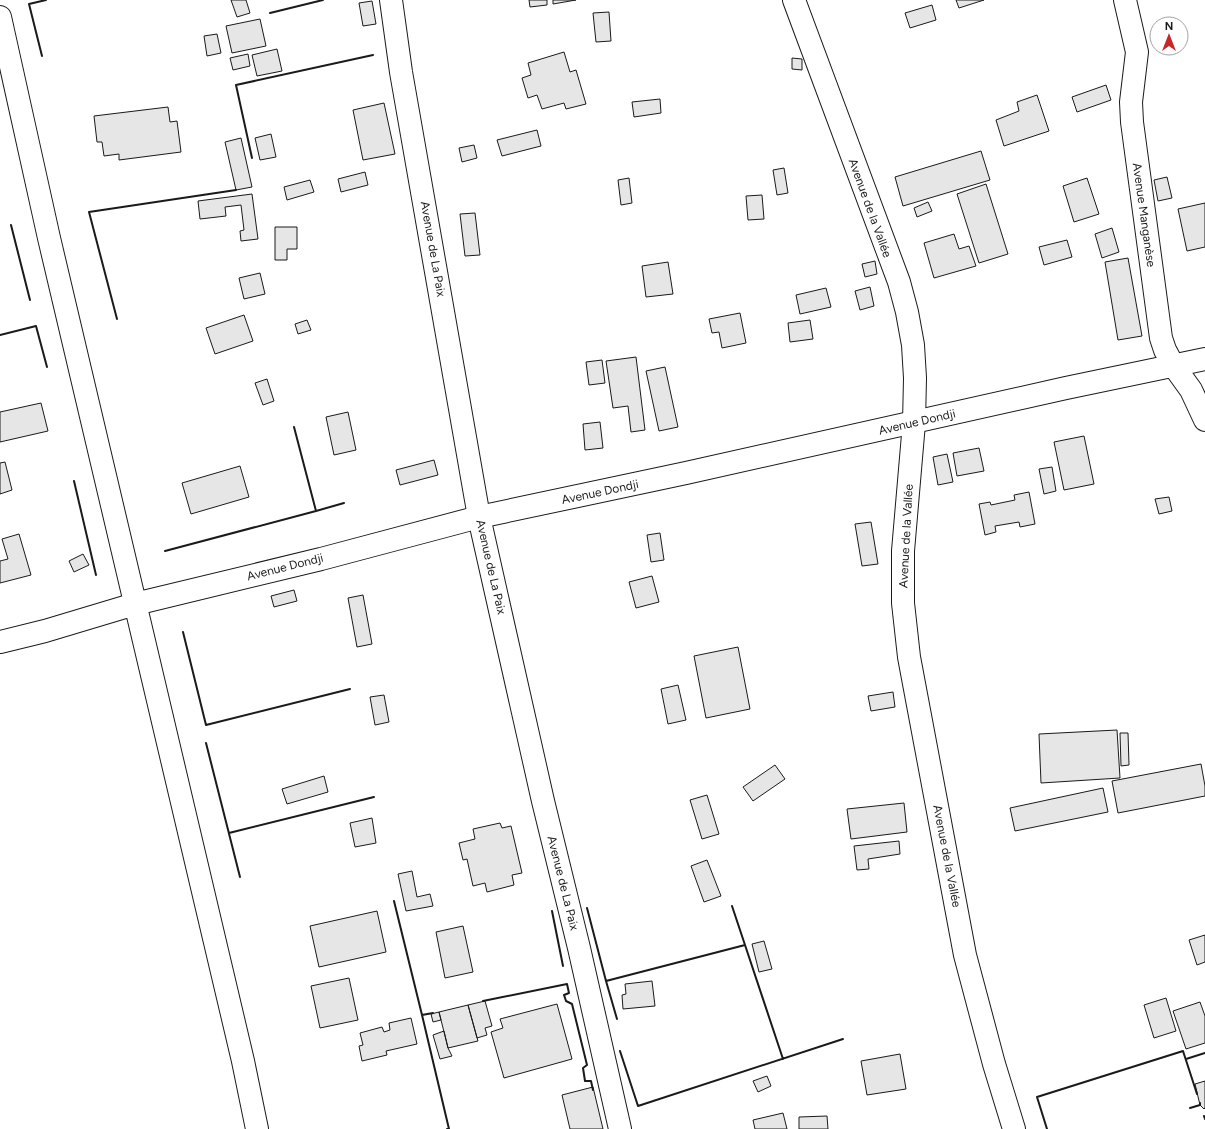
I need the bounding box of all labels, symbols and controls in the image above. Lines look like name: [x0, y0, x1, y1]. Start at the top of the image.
north arrow: [1149, 16, 1189, 56]
text: N: [1165, 20, 1173, 33]
street label: Avenue de la Vallée: [846, 157, 895, 260]
street label: Avenue Manganèse: [1130, 162, 1158, 268]
street label: Avenue de La Paix: [418, 200, 448, 298]
street label: Avenue Dondji: [877, 406, 957, 438]
street label: Avenue Dondji: [560, 477, 640, 507]
street label: Avenue de la Vallée: [896, 483, 916, 588]
street label: Avenue de La Paix: [473, 518, 509, 616]
street label: Avenue Dondji: [245, 551, 325, 583]
street label: Avenue de la Vallée: [930, 804, 964, 909]
street label: Avenue de La Paix: [544, 834, 582, 932]

